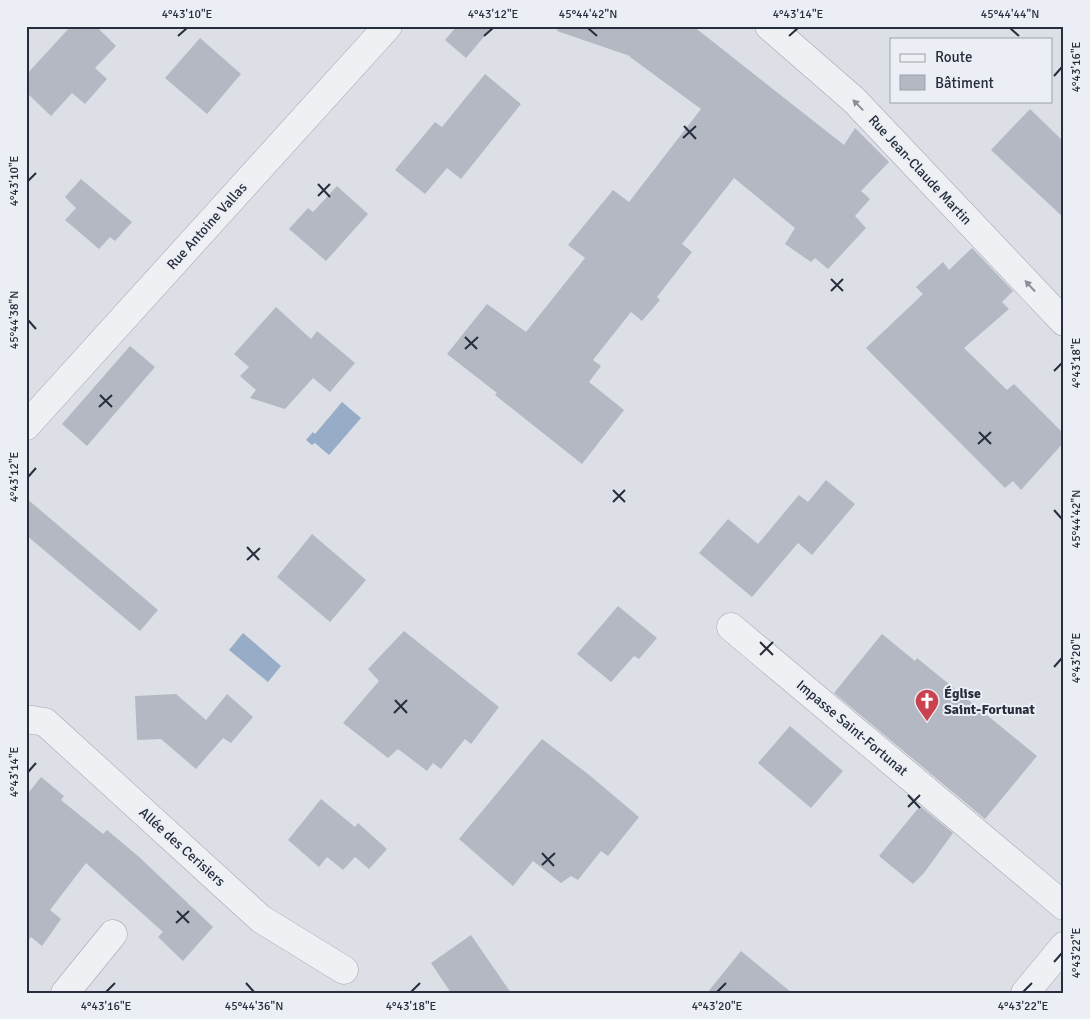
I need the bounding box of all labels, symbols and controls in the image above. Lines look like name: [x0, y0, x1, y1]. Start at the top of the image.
text: 4°43'10"E: [162, 7, 213, 22]
text: 4°43'12"E: [468, 7, 519, 22]
text: 45°44'42"N: [559, 7, 617, 22]
text: 4°43'14"E: [773, 7, 824, 22]
text: 45°44'44"N: [981, 7, 1039, 22]
legend: [890, 38, 1052, 102]
text: 4°43'16"E: [1069, 41, 1084, 92]
text: Route: [935, 48, 972, 66]
text: Bâtiment: [935, 74, 994, 92]
one-way arrow: [852, 99, 864, 111]
street label: Rue Jean-Claude Martin: [865, 112, 975, 228]
text: 4°43'10"E: [7, 155, 22, 206]
street label: Rue Antoine Vallas: [163, 179, 251, 273]
one-way arrow: [1024, 281, 1036, 293]
text: 45°44'38"N: [7, 291, 22, 349]
text: 4°43'18"E: [1069, 337, 1084, 388]
text: 4°43'12"E: [7, 451, 22, 502]
text: 45°44'42"N: [1069, 490, 1084, 548]
text: 4°43'20"E: [1069, 632, 1084, 683]
street label: Impasse Saint-Fortunat: [793, 677, 911, 780]
place label: Église Saint-Fortunat: [944, 685, 1035, 718]
church icon: Église Saint-Fortunat: [914, 688, 940, 722]
text: 4°43'14"E: [7, 746, 22, 797]
street label: Allée des Cerisiers: [135, 804, 229, 890]
text: 4°43'22"E: [1069, 927, 1084, 978]
text: 4°43'16"E: [81, 999, 132, 1014]
text: 45°44'36"N: [225, 999, 283, 1014]
text: 4°43'18"E: [386, 999, 437, 1014]
text: 4°43'20"E: [692, 999, 743, 1014]
text: 4°43'22"E: [998, 999, 1049, 1014]

